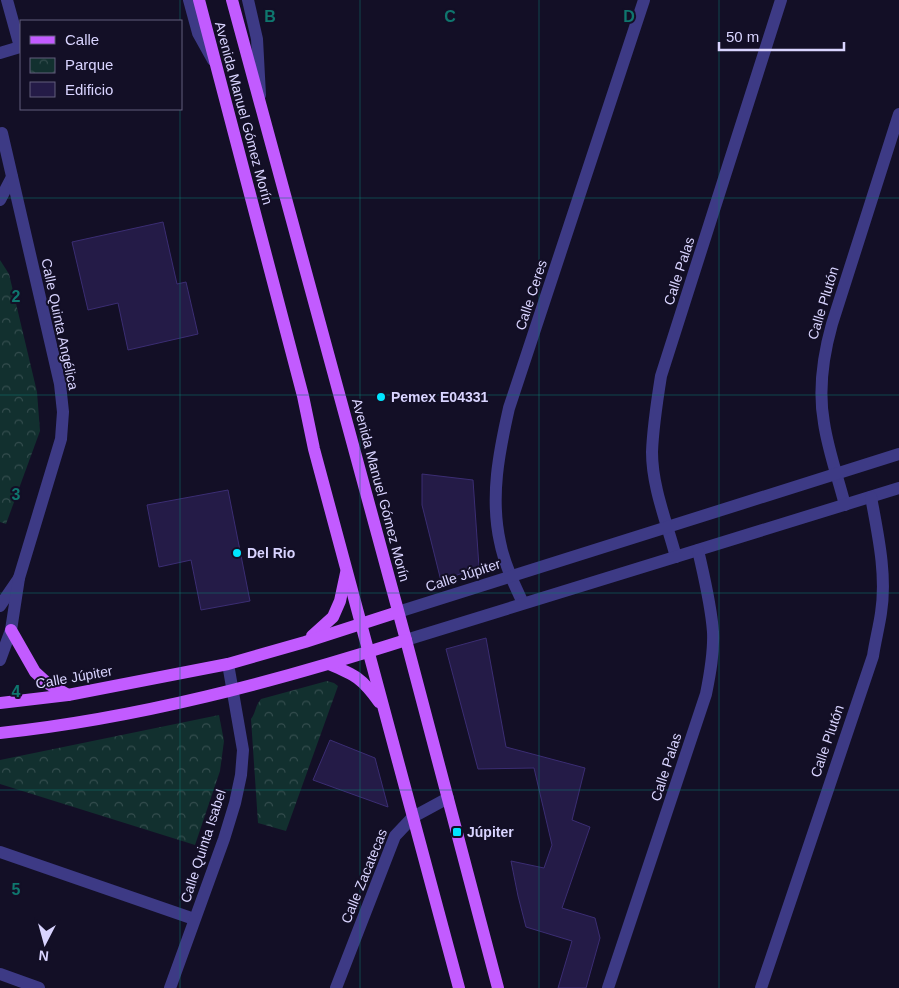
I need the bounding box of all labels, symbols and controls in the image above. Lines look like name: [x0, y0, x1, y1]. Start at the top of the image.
text: B: [264, 8, 276, 25]
text: C: [444, 8, 456, 25]
text: D: [623, 8, 635, 25]
legend: [20, 20, 182, 110]
street label: Avenida Manuel Gómez Morín: [212, 20, 276, 206]
scale bar: [719, 20, 844, 52]
text: 50 m: [726, 28, 759, 45]
text: Calle: [65, 31, 99, 48]
text: Parque: [65, 56, 113, 73]
text: Edificio: [65, 81, 113, 98]
street label: Calle Palas: [660, 235, 698, 307]
street label: Calle Quinta Angélica: [38, 257, 82, 391]
street label: Calle Ceres: [512, 258, 550, 332]
street label: Calle Plutón: [804, 265, 842, 341]
text: 2: [12, 288, 21, 305]
place label: Pemex E04331: [391, 389, 489, 405]
marker: Pemex E04331: [375, 391, 387, 403]
street label: Avenida Manuel Gómez Morín: [349, 397, 413, 583]
text: 3: [12, 486, 21, 503]
place label: Del Rio: [247, 545, 295, 561]
marker: Del Rio: [231, 547, 243, 559]
street label: Calle Júpiter: [424, 555, 503, 595]
street label: Calle Júpiter: [34, 662, 114, 692]
text: 4: [12, 683, 21, 700]
street label: Calle Plutón: [807, 703, 847, 779]
street label: Calle Palas: [647, 731, 685, 803]
street label: Calle Quinta Isabel: [177, 787, 229, 905]
place label: Júpiter: [467, 824, 514, 840]
street label: Calle Zacatecas: [338, 826, 390, 926]
marker: Júpiter: [451, 826, 463, 838]
text: 5: [12, 881, 21, 898]
north arrow: [20, 918, 70, 968]
text: N: [38, 947, 50, 964]

